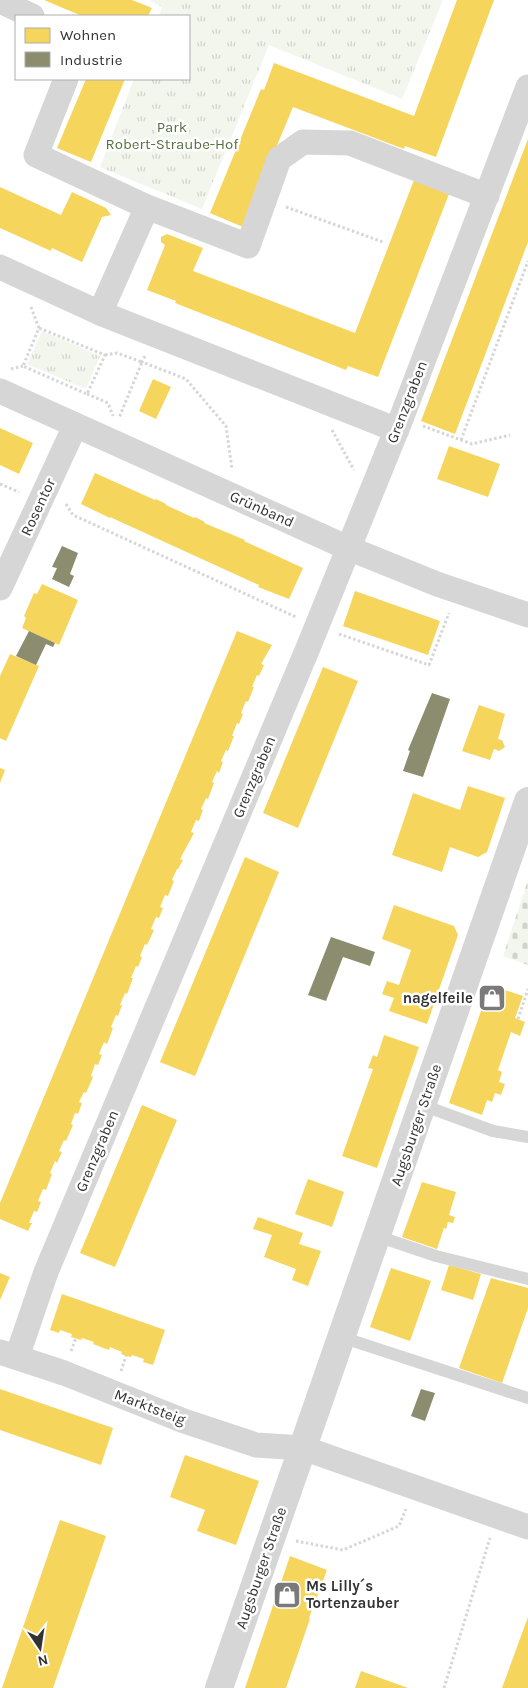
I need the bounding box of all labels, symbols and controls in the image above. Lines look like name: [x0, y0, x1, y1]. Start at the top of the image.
legend: [15, 15, 190, 80]
text: Wohnen: [60, 26, 116, 44]
text: Industrie: [60, 51, 122, 69]
park label: Park Robert-Straube-Hof: [106, 118, 239, 153]
street label: Grenzgraben: [383, 358, 431, 446]
street label: Rosentor: [17, 475, 59, 539]
street label: Grünband: [227, 487, 297, 531]
street label: Grenzgraben: [229, 734, 279, 820]
shop icon: nagelfeile: [477, 983, 507, 1013]
place label: nagelfeile: [403, 989, 473, 1007]
street label: Augsburger Straße: [387, 1062, 445, 1188]
street label: Grenzgraben: [72, 1108, 122, 1194]
street label: Marktsteig: [112, 1385, 189, 1429]
street label: Augsburger Straße: [232, 1505, 290, 1631]
place label: Ms Lilly´s Tortenzauber: [306, 1577, 399, 1612]
shop icon: Ms Lilly´s Tortenzauber: [272, 1580, 302, 1610]
north arrow: [15, 1623, 65, 1673]
text: N: [36, 1651, 50, 1670]

